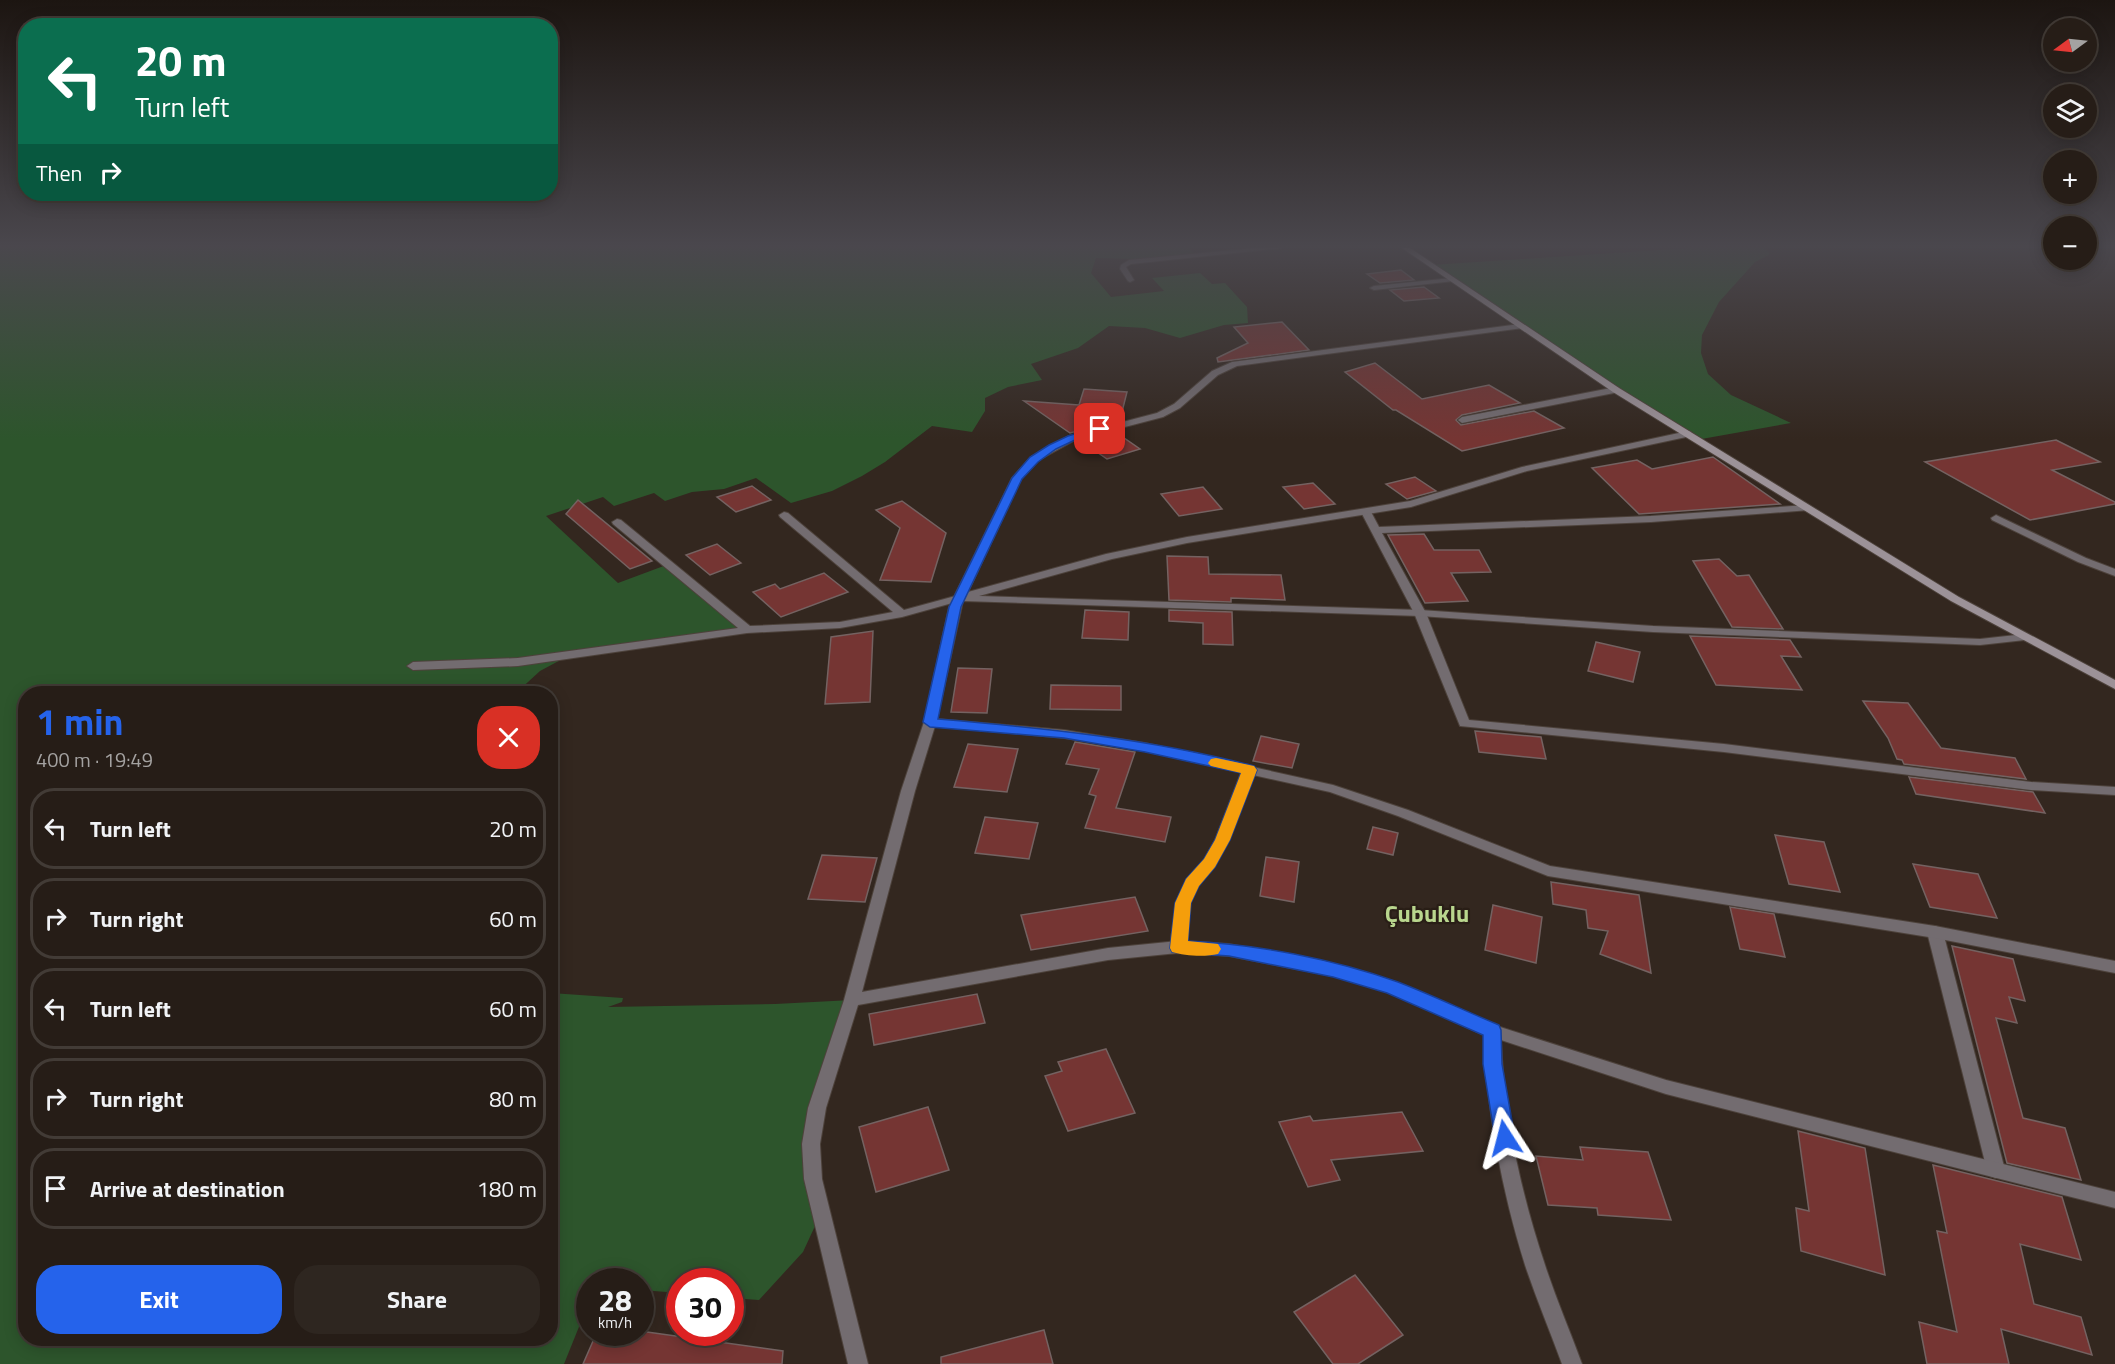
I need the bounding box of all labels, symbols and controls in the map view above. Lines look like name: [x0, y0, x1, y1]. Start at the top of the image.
north arrow: [2043, 18, 2097, 72]
map controls: [2043, 18, 2097, 270]
text: 20 m: [135, 28, 227, 92]
icon: left: [36, 42, 114, 120]
button: layers: [2043, 84, 2097, 138]
text: Turn left: [135, 86, 229, 127]
button: +: [2043, 150, 2097, 204]
text: Then: [36, 156, 82, 190]
icon: right: [94, 156, 127, 189]
button: −: [2043, 216, 2097, 270]
pin: [1074, 403, 1125, 454]
icon: arrive: [1083, 412, 1116, 445]
text: 1 min: [36, 694, 123, 749]
button: close: [477, 706, 540, 769]
text: 400 m · 19:49: [36, 744, 153, 775]
icon: left: [39, 812, 72, 845]
text: Turn left: [90, 812, 171, 846]
text: 20 m: [489, 812, 537, 846]
district label: Çubuklu: [1385, 895, 1469, 931]
icon: right: [39, 902, 72, 935]
text: Turn right: [90, 902, 184, 936]
text: 60 m: [489, 902, 537, 936]
icon: left: [39, 992, 72, 1025]
text: Turn left: [90, 992, 171, 1026]
text: 60 m: [489, 992, 537, 1026]
icon: right: [39, 1082, 72, 1115]
text: Turn right: [90, 1082, 184, 1116]
text: 80 m: [489, 1082, 537, 1116]
position arrow: [1473, 1106, 1537, 1170]
icon: arrive: [39, 1172, 72, 1205]
text: Arrive at destination: [90, 1172, 285, 1206]
text: 180 m: [477, 1172, 537, 1206]
button: Exit: [36, 1265, 282, 1334]
button: Share: [294, 1265, 540, 1334]
speed limit sign: 30: [666, 1268, 744, 1346]
text: 28: [598, 1277, 632, 1323]
text: km/h: [598, 1311, 632, 1334]

